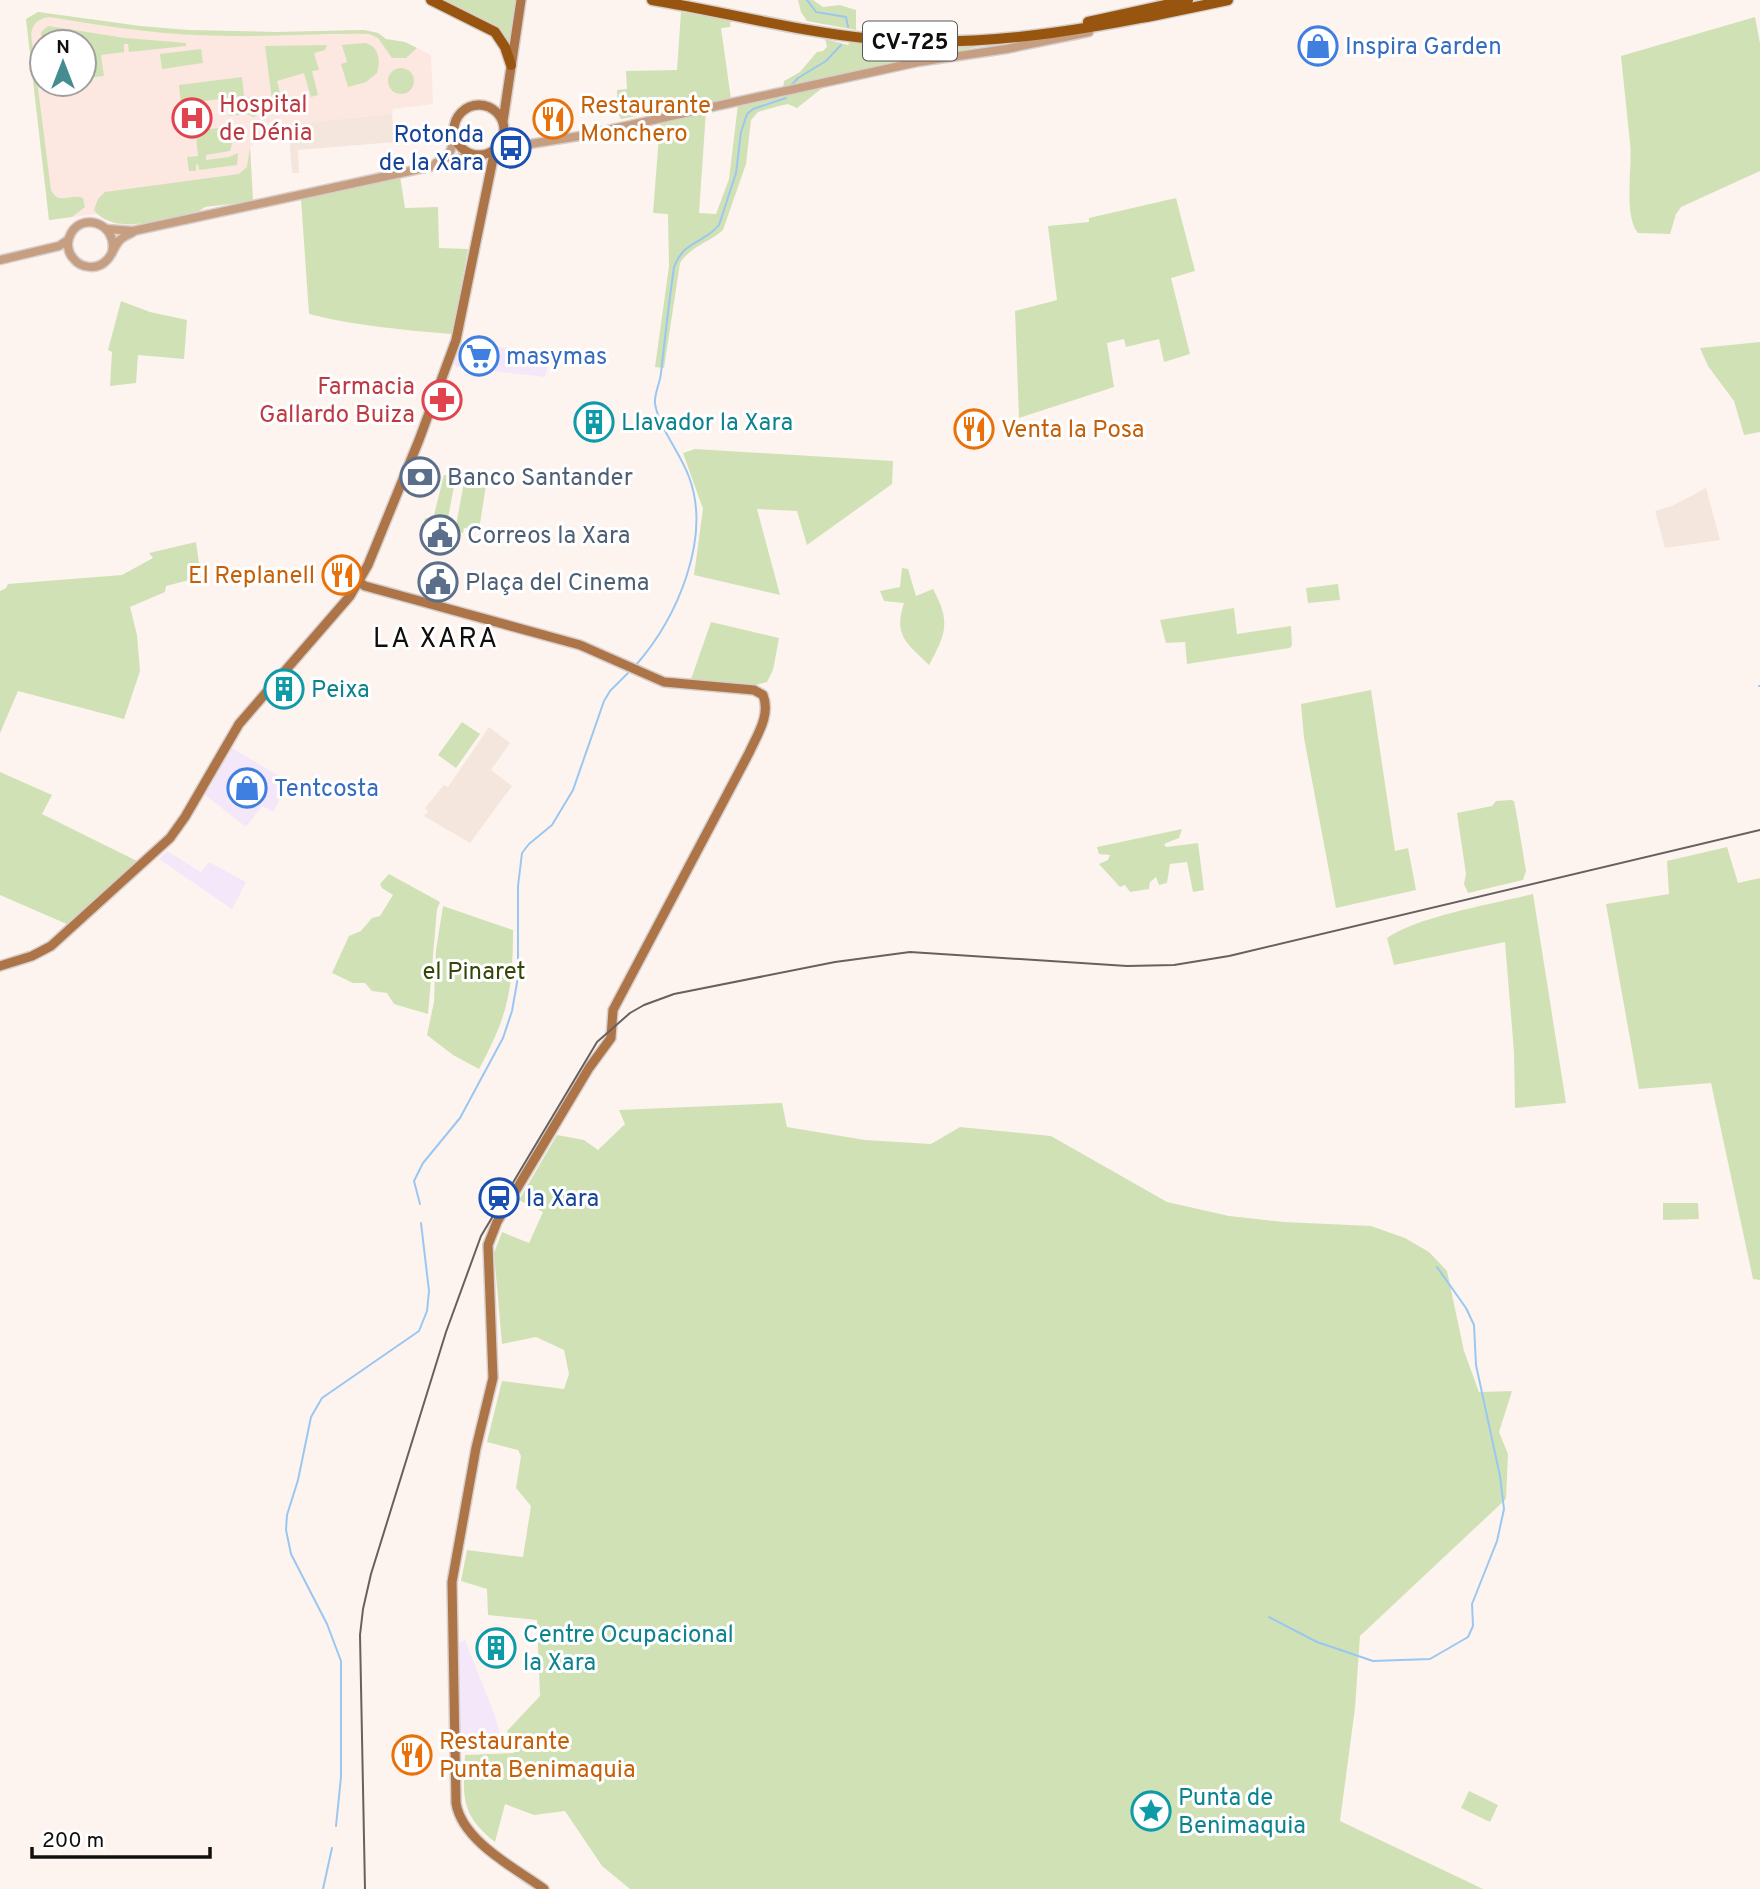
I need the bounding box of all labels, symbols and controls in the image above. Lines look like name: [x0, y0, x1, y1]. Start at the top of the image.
road number: CV-725: [863, 22, 957, 60]
shop icon: Inspira Garden: [1297, 25, 1339, 67]
north arrow: [28, 28, 98, 98]
place label: Inspira Garden: [1345, 33, 1502, 63]
text: N: [56, 36, 70, 60]
place label: Hospital de Dénia: [219, 91, 312, 149]
place label: Restaurante Monchero: [580, 92, 711, 150]
hospital icon: Hospital de Dénia: [171, 97, 213, 139]
restaurant icon: Restaurante Monchero: [532, 98, 574, 140]
place label: Rotonda de la Xara: [379, 121, 484, 179]
bus stop icon: Rotonda de la Xara: [490, 127, 532, 169]
supermarket icon: masymas: [458, 335, 500, 377]
place label: masymas: [506, 343, 607, 373]
place label: Farmacia Gallardo Buiza: [259, 373, 415, 431]
pharmacy icon: Farmacia Gallardo Buiza: [421, 379, 463, 421]
building icon: Llavador la Xara: [573, 401, 615, 443]
restaurant icon: Venta la Posa: [953, 408, 995, 450]
place label: Llavador la Xara: [621, 409, 793, 439]
place label: Venta la Posa: [1001, 416, 1144, 446]
bank icon: Banco Santander: [399, 456, 441, 498]
place label: Banco Santander: [447, 464, 633, 494]
public building icon: Correos la Xara: [419, 514, 461, 556]
place label: Correos la Xara: [467, 522, 630, 552]
restaurant icon: El Replanell: [321, 554, 363, 596]
public building icon: Plaça del Cinema: [417, 561, 459, 603]
place label: El Replanell: [188, 562, 315, 592]
place label: Plaça del Cinema: [465, 569, 649, 599]
district label: LA XARA: [373, 622, 499, 658]
building icon: Peixa: [263, 668, 305, 710]
place label: Peixa: [311, 676, 370, 706]
shop icon: Tentcosta: [226, 767, 268, 809]
place label: Tentcosta: [274, 775, 379, 805]
park label: el Pinaret: [422, 958, 526, 988]
station icon: la Xara: [478, 1177, 520, 1219]
place label: la Xara: [526, 1185, 599, 1215]
place label: Centre Ocupacional la Xara: [523, 1621, 734, 1679]
building icon: Centre Ocupacional la Xara: [475, 1627, 517, 1669]
place label: Restaurante Punta Benimaquia: [439, 1728, 636, 1786]
restaurant icon: Restaurante Punta Benimaquia: [391, 1734, 433, 1776]
place label: Punta de Benimaquia: [1178, 1784, 1306, 1842]
place icon: Punta de Benimaquia: [1130, 1790, 1172, 1832]
scale bar: [32, 1815, 210, 1859]
text: 200 m: [42, 1828, 104, 1855]

